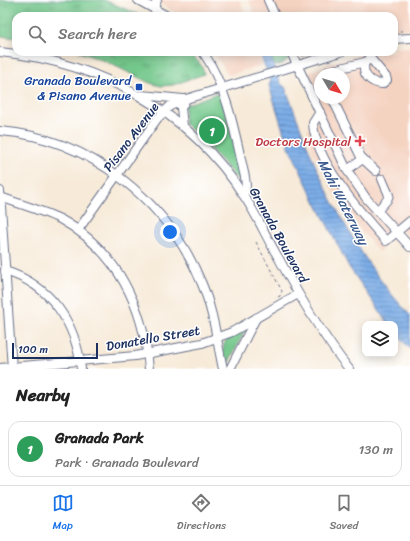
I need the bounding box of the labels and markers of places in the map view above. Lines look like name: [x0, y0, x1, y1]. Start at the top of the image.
place label: Granada Boulevard & Pisano Avenue: [24, 69, 132, 107]
marker: Granada Boulevard & Pisano Avenue: [134, 82, 144, 92]
pin: 1: [199, 116, 225, 146]
place label: Doctors Hospital: [255, 130, 351, 153]
marker: Doctors Hospital: [354, 135, 366, 147]

